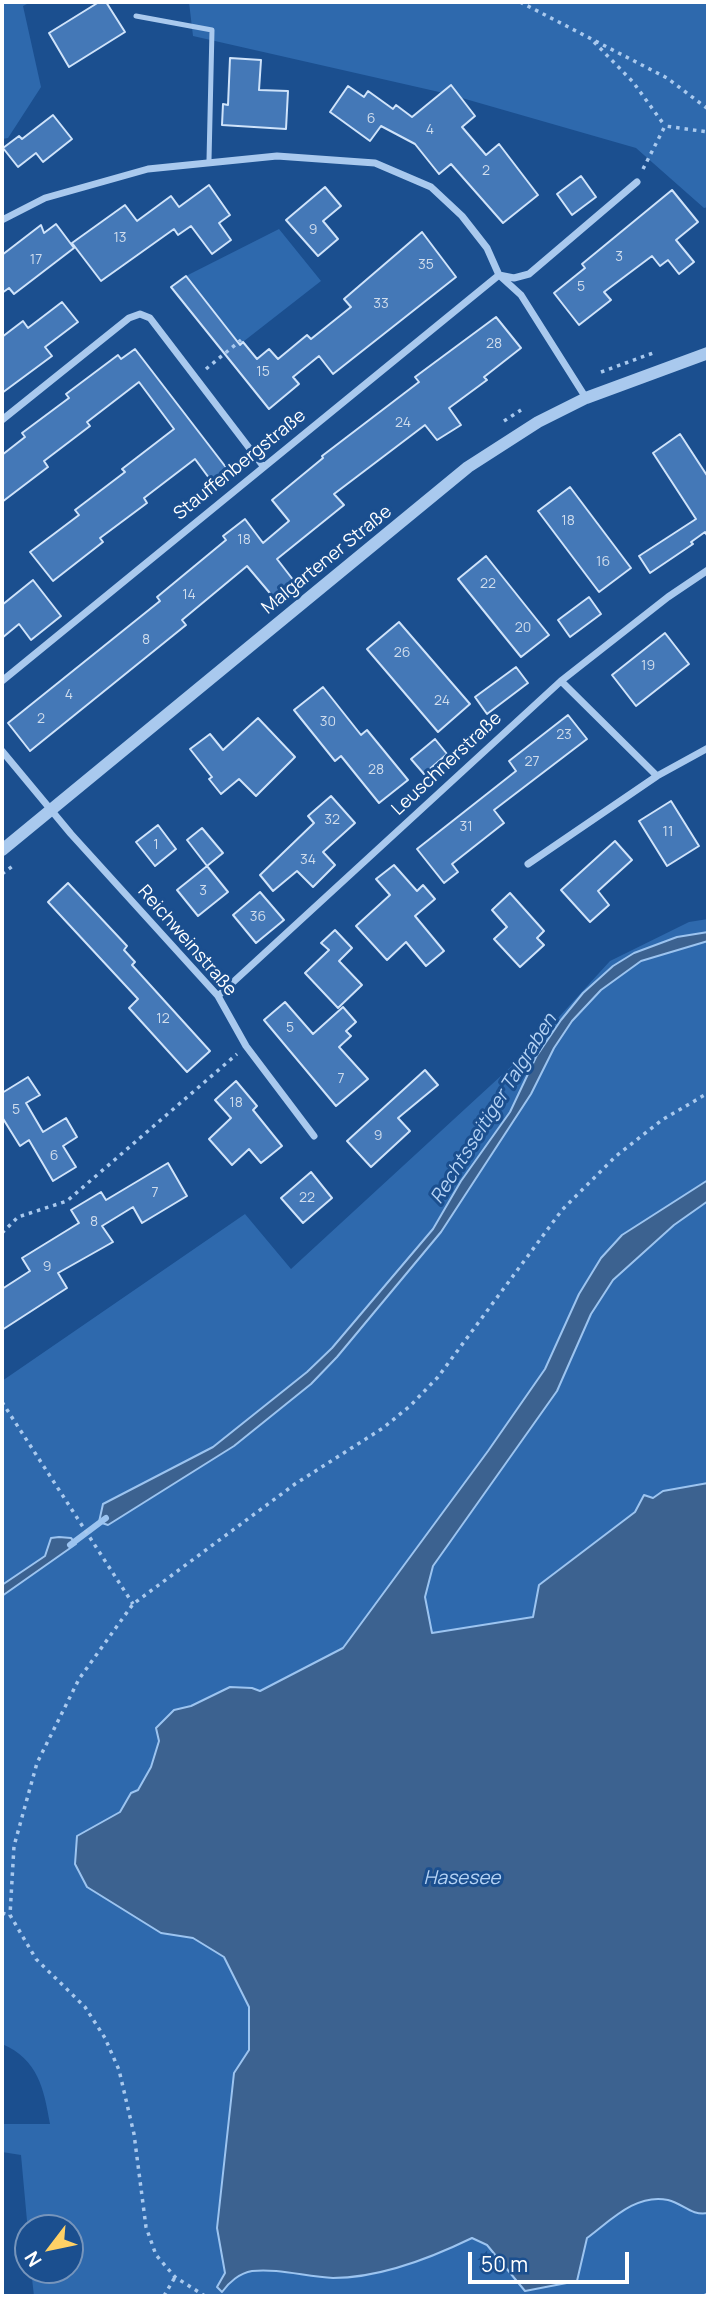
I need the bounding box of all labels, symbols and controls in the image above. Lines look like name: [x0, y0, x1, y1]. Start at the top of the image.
house number: 6: [367, 111, 375, 127]
house number: 4: [426, 122, 434, 138]
house number: 2: [482, 163, 490, 179]
house number: 9: [309, 222, 317, 238]
house number: 13: [113, 230, 127, 246]
house number: 3: [615, 249, 623, 265]
house number: 17: [30, 252, 42, 268]
house number: 35: [418, 257, 434, 273]
house number: 5: [577, 279, 585, 295]
house number: 33: [373, 296, 389, 312]
house number: 28: [486, 336, 502, 352]
house number: 15: [256, 364, 270, 380]
street label: Stauffenbergstraße: [170, 405, 310, 525]
house number: 24: [395, 415, 411, 431]
street label: Malgartener Straße: [258, 501, 396, 619]
house number: 18: [561, 513, 575, 529]
house number: 18: [237, 532, 251, 548]
house number: 16: [596, 554, 610, 570]
house number: 22: [480, 576, 496, 592]
house number: 14: [182, 587, 196, 603]
house number: 20: [515, 620, 531, 636]
house number: 8: [142, 632, 150, 648]
house number: 26: [394, 645, 410, 661]
house number: 19: [641, 658, 655, 674]
house number: 4: [65, 687, 73, 703]
house number: 24: [434, 693, 450, 709]
street label: Leuschnerstraße: [388, 708, 506, 820]
house number: 2: [37, 711, 45, 727]
house number: 30: [320, 714, 336, 730]
house number: 23: [556, 727, 572, 743]
house number: 27: [524, 754, 540, 770]
house number: 28: [368, 762, 384, 778]
house number: 32: [324, 812, 340, 828]
house number: 31: [459, 819, 473, 835]
house number: 11: [663, 824, 673, 840]
house number: 1: [153, 837, 159, 853]
house number: 34: [300, 852, 316, 868]
street label: Reichweinstraße: [133, 881, 241, 1001]
house number: 3: [199, 883, 207, 899]
house number: 36: [250, 909, 266, 925]
water label: Rechtsseitiger Talgraben: [426, 1010, 562, 1208]
house number: 12: [156, 1011, 170, 1027]
house number: 5: [286, 1020, 294, 1036]
house number: 7: [337, 1071, 345, 1087]
house number: 18: [229, 1095, 243, 1111]
house number: 5: [12, 1102, 20, 1118]
house number: 9: [374, 1128, 382, 1144]
house number: 6: [50, 1148, 58, 1164]
house number: 7: [151, 1185, 159, 1201]
house number: 22: [299, 1190, 315, 1206]
house number: 8: [90, 1214, 98, 1230]
house number: 9: [43, 1259, 51, 1275]
water label: Hasesee: [424, 1868, 500, 1890]
north arrow: [14, 2214, 84, 2284]
scale bar: [472, 2238, 633, 2282]
text: N: [18, 2246, 48, 2272]
text: 50 m: [481, 2250, 528, 2278]

